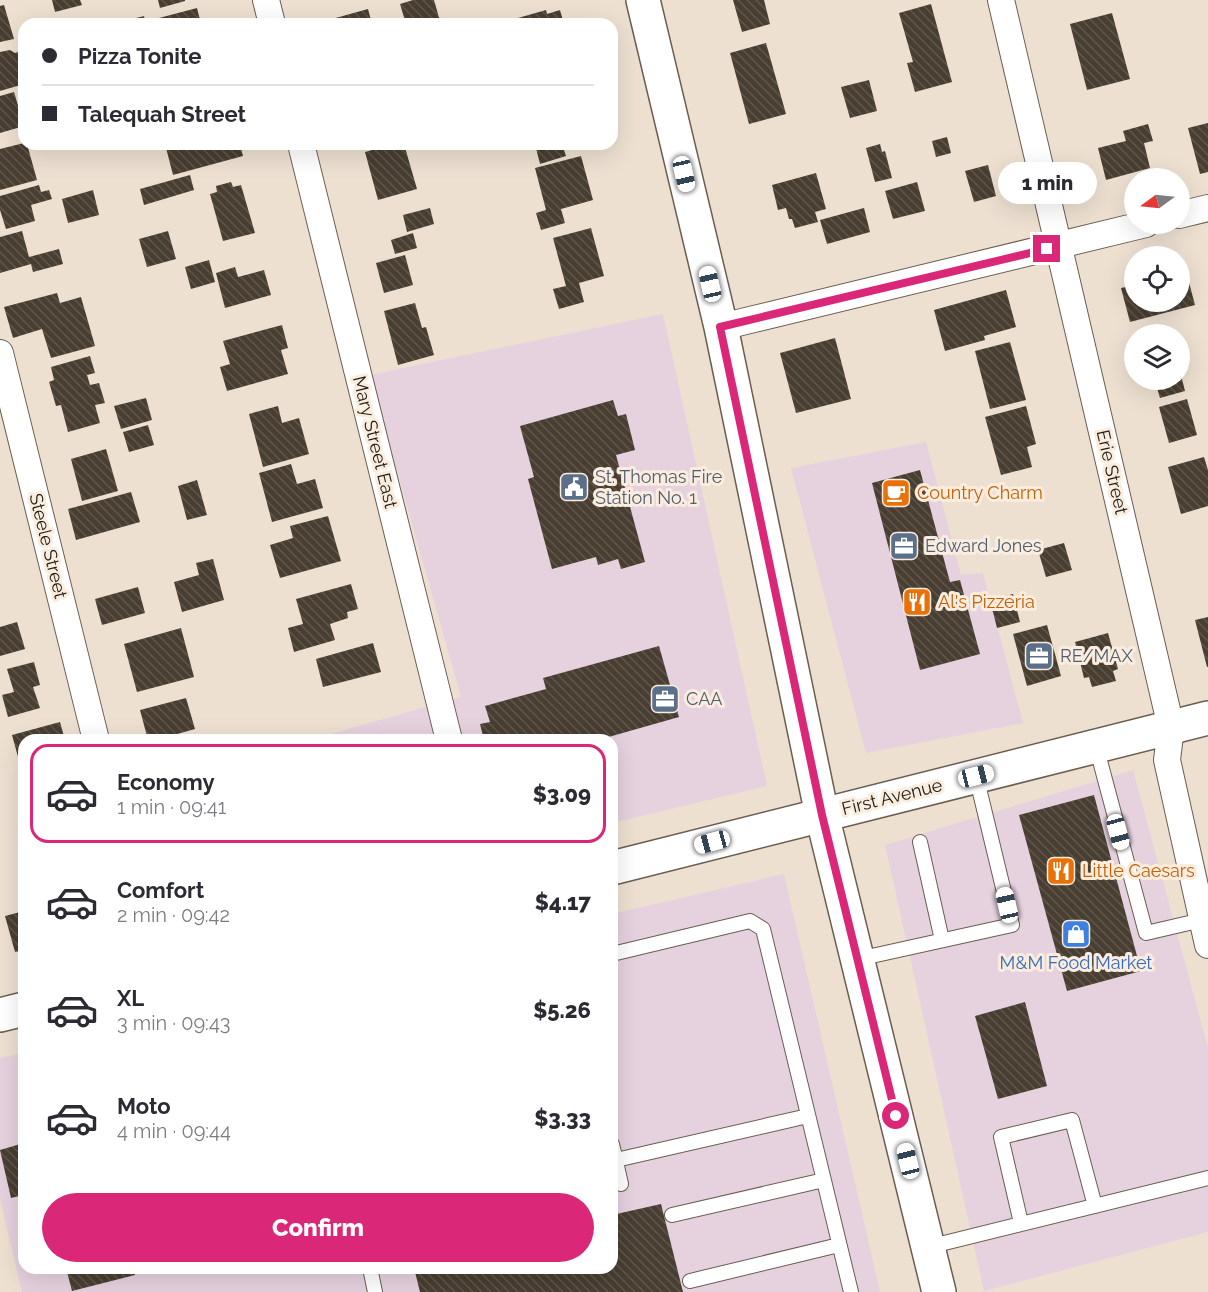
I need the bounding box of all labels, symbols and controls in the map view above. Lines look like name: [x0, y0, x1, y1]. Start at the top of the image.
text: Pizza Tonite: [78, 43, 201, 69]
text: Talequah Street: [78, 101, 246, 127]
car: [671, 154, 697, 194]
callout: 1 min: [998, 162, 1096, 204]
north arrow: [1124, 168, 1190, 234]
map controls: [1124, 168, 1190, 390]
text: 1 min: [1022, 171, 1073, 195]
route end: [1033, 235, 1060, 262]
button: locate: [1124, 246, 1190, 312]
car: [697, 264, 723, 304]
button: layers: [1124, 324, 1190, 390]
street label: Mary Street East: [349, 374, 402, 510]
street label: Erie Street: [1093, 428, 1132, 516]
place label: St. Thomas Fire Station No. 1: [595, 466, 723, 508]
public building icon: St. Thomas Fire Station No. 1: [558, 471, 590, 503]
cafe icon: Country Charm: [880, 477, 912, 509]
place label: Country Charm: [917, 482, 1043, 503]
street label: Steele Street: [25, 491, 72, 601]
office icon: Edward Jones: [888, 530, 920, 562]
place label: Edward Jones: [925, 535, 1042, 556]
restaurant icon: Al's Pizzeria: [901, 586, 933, 618]
place label: Al's Pizzeria: [938, 591, 1035, 612]
office icon: RE/MAX: [1023, 640, 1055, 672]
place label: RE/MAX: [1060, 645, 1134, 666]
office icon: CAA: [649, 683, 681, 715]
place label: CAA: [686, 688, 723, 709]
car: [956, 763, 996, 789]
icon: car: [45, 767, 99, 821]
text: Economy: [117, 769, 215, 795]
street label: First Avenue: [839, 774, 945, 819]
text: $3.09: [533, 781, 591, 807]
text: 1 min · 09:41: [117, 795, 226, 819]
car: [1105, 812, 1131, 852]
car: [692, 829, 732, 855]
restaurant icon: Little Caesars: [1045, 855, 1077, 887]
place label: Little Caesars: [1082, 860, 1195, 881]
icon: car: [45, 875, 99, 929]
text: Comfort: [117, 877, 204, 903]
car: [994, 885, 1020, 925]
text: $4.17: [535, 889, 591, 915]
text: 2 min · 09:42: [117, 903, 230, 927]
shop icon: M&M Food Market: [1060, 918, 1092, 950]
place label: M&M Food Market: [1000, 952, 1152, 973]
icon: car: [45, 983, 99, 1037]
text: XL: [117, 985, 144, 1011]
text: $5.26: [533, 997, 591, 1023]
text: 3 min · 09:43: [117, 1011, 230, 1035]
icon: car: [45, 1091, 99, 1145]
text: Moto: [117, 1093, 171, 1119]
route start: [882, 1102, 909, 1129]
text: $3.33: [534, 1105, 591, 1131]
text: 4 min · 09:44: [117, 1119, 231, 1143]
car: [895, 1141, 921, 1181]
button: Confirm: [42, 1193, 594, 1262]

